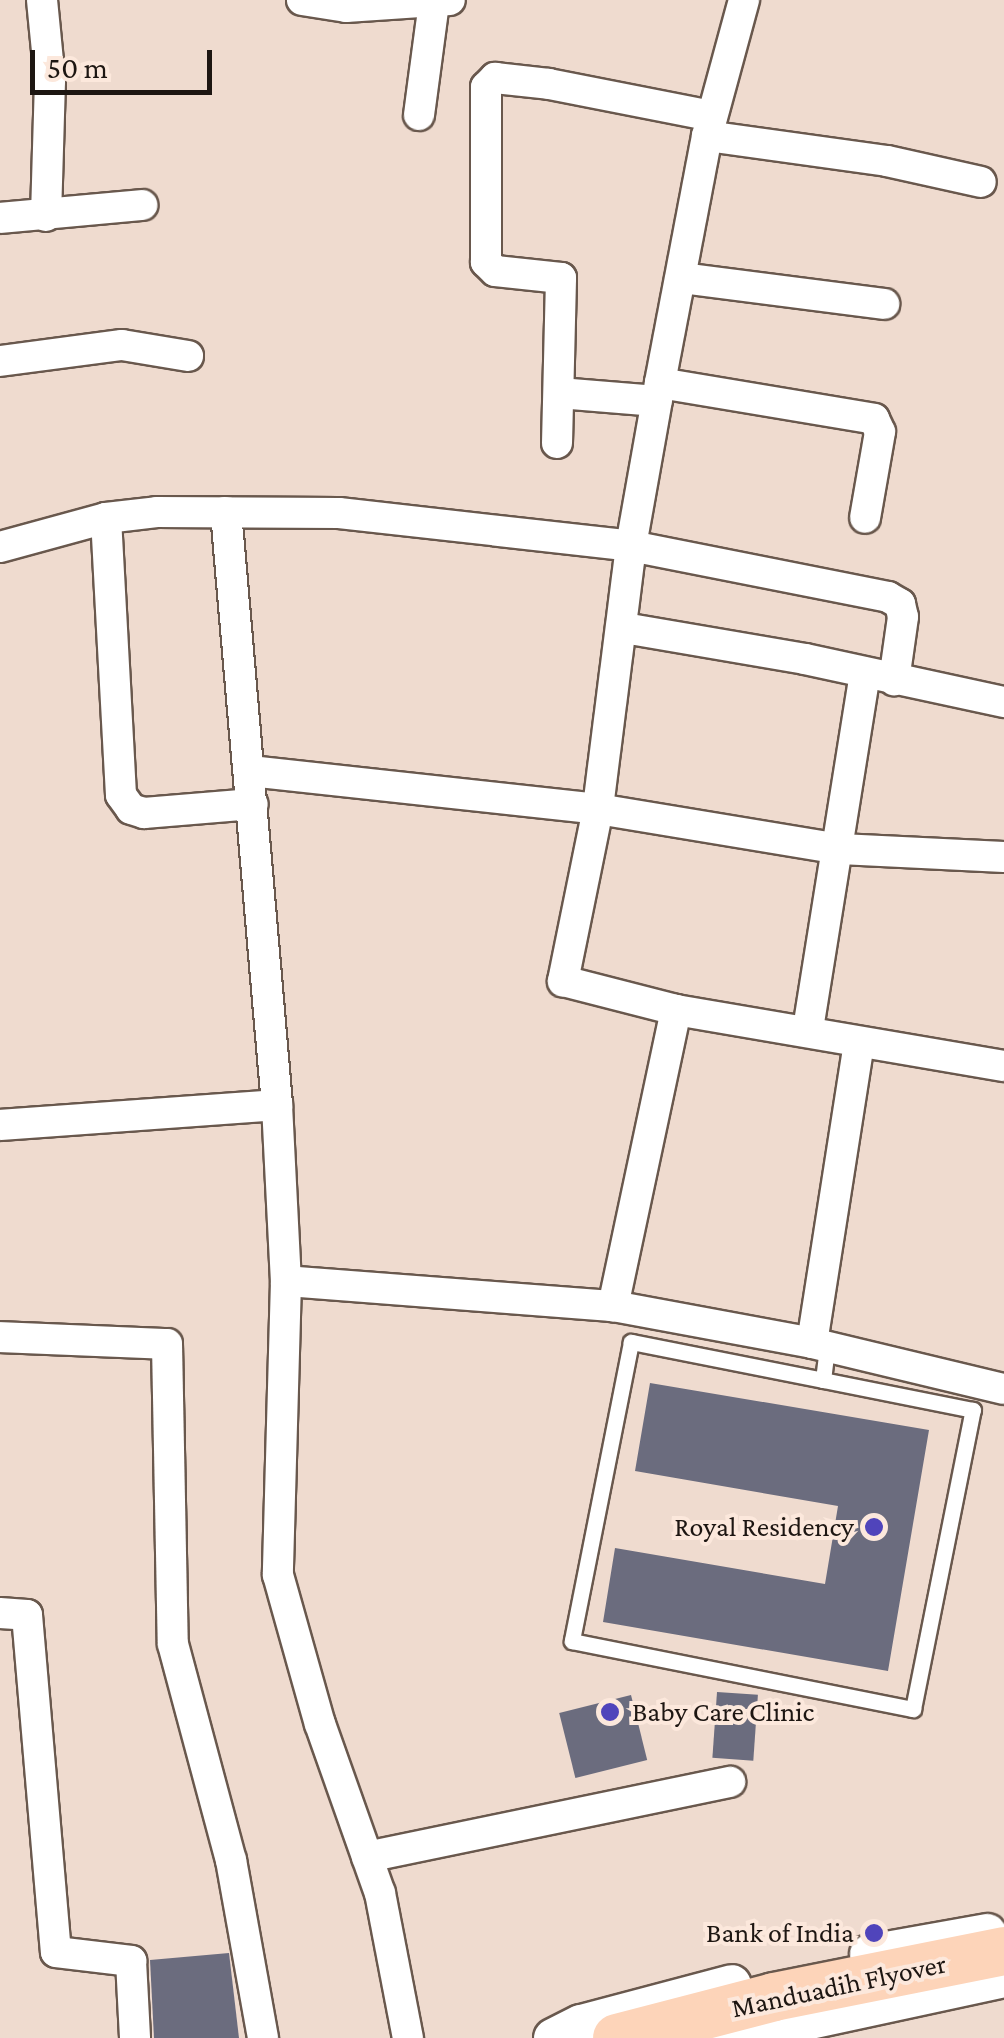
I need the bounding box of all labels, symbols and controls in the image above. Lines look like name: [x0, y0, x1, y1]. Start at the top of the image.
scale bar: [35, 30, 218, 92]
text: 50 m: [47, 51, 108, 84]
place label: Royal Residency: [674, 1510, 854, 1544]
marker: Royal Residency: [863, 1516, 885, 1538]
place label: Baby Care Clinic: [632, 1695, 814, 1729]
marker: Baby Care Clinic: [597, 1699, 623, 1725]
place label: Bank of India: [706, 1916, 854, 1950]
marker: Bank of India: [863, 1922, 885, 1944]
street label: Manduadih Flyover: [729, 1947, 949, 2025]

